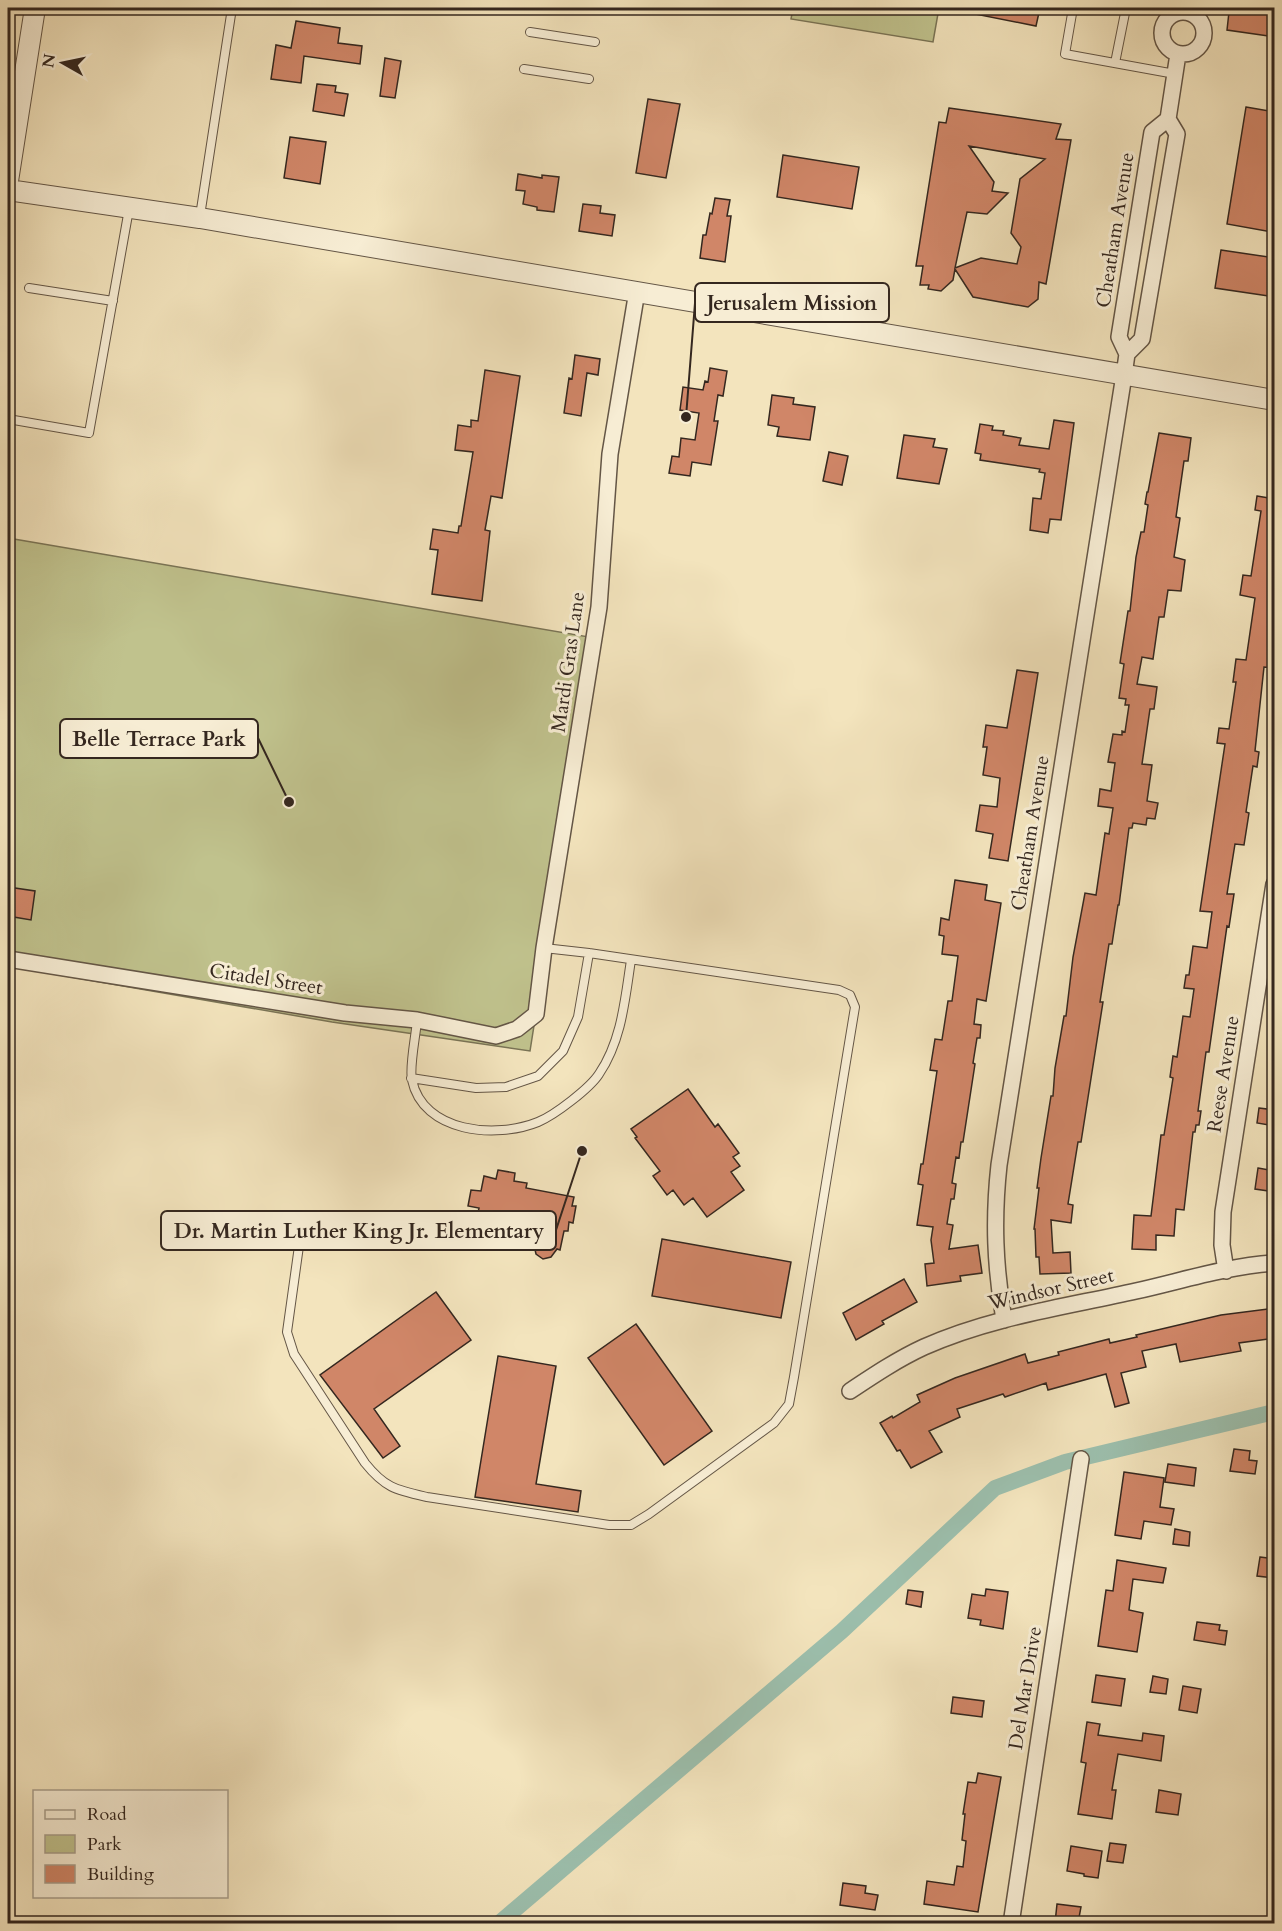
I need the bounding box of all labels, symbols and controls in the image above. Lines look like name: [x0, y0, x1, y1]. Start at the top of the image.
north arrow: [33, 33, 93, 93]
text: N: [37, 52, 61, 69]
street label: Cheatham Avenue: [1089, 150, 1141, 310]
callout: Jerusalem Mission: [695, 283, 889, 322]
text: Jerusalem Mission: [704, 289, 878, 318]
street label: Mardi Gras Lane: [545, 590, 591, 734]
callout: Belle Terrace Park: [60, 719, 258, 758]
text: Belle Terrace Park: [72, 725, 246, 754]
street label: Cheatham Avenue: [1004, 753, 1056, 913]
street label: Citadel Street: [207, 957, 325, 1001]
street label: Reese Avenue: [1200, 1014, 1246, 1134]
callout: Dr. Martin Luther King Jr. Elementary: [161, 1211, 556, 1250]
text: Dr. Martin Luther King Jr. Elementary: [174, 1217, 544, 1246]
street label: Windsor Street: [985, 1261, 1117, 1317]
street label: Del Mar Drive: [1002, 1624, 1048, 1752]
legend: [33, 1790, 228, 1898]
text: Road: [87, 1802, 127, 1827]
text: Park: [87, 1832, 122, 1857]
text: Building: [87, 1862, 155, 1887]

